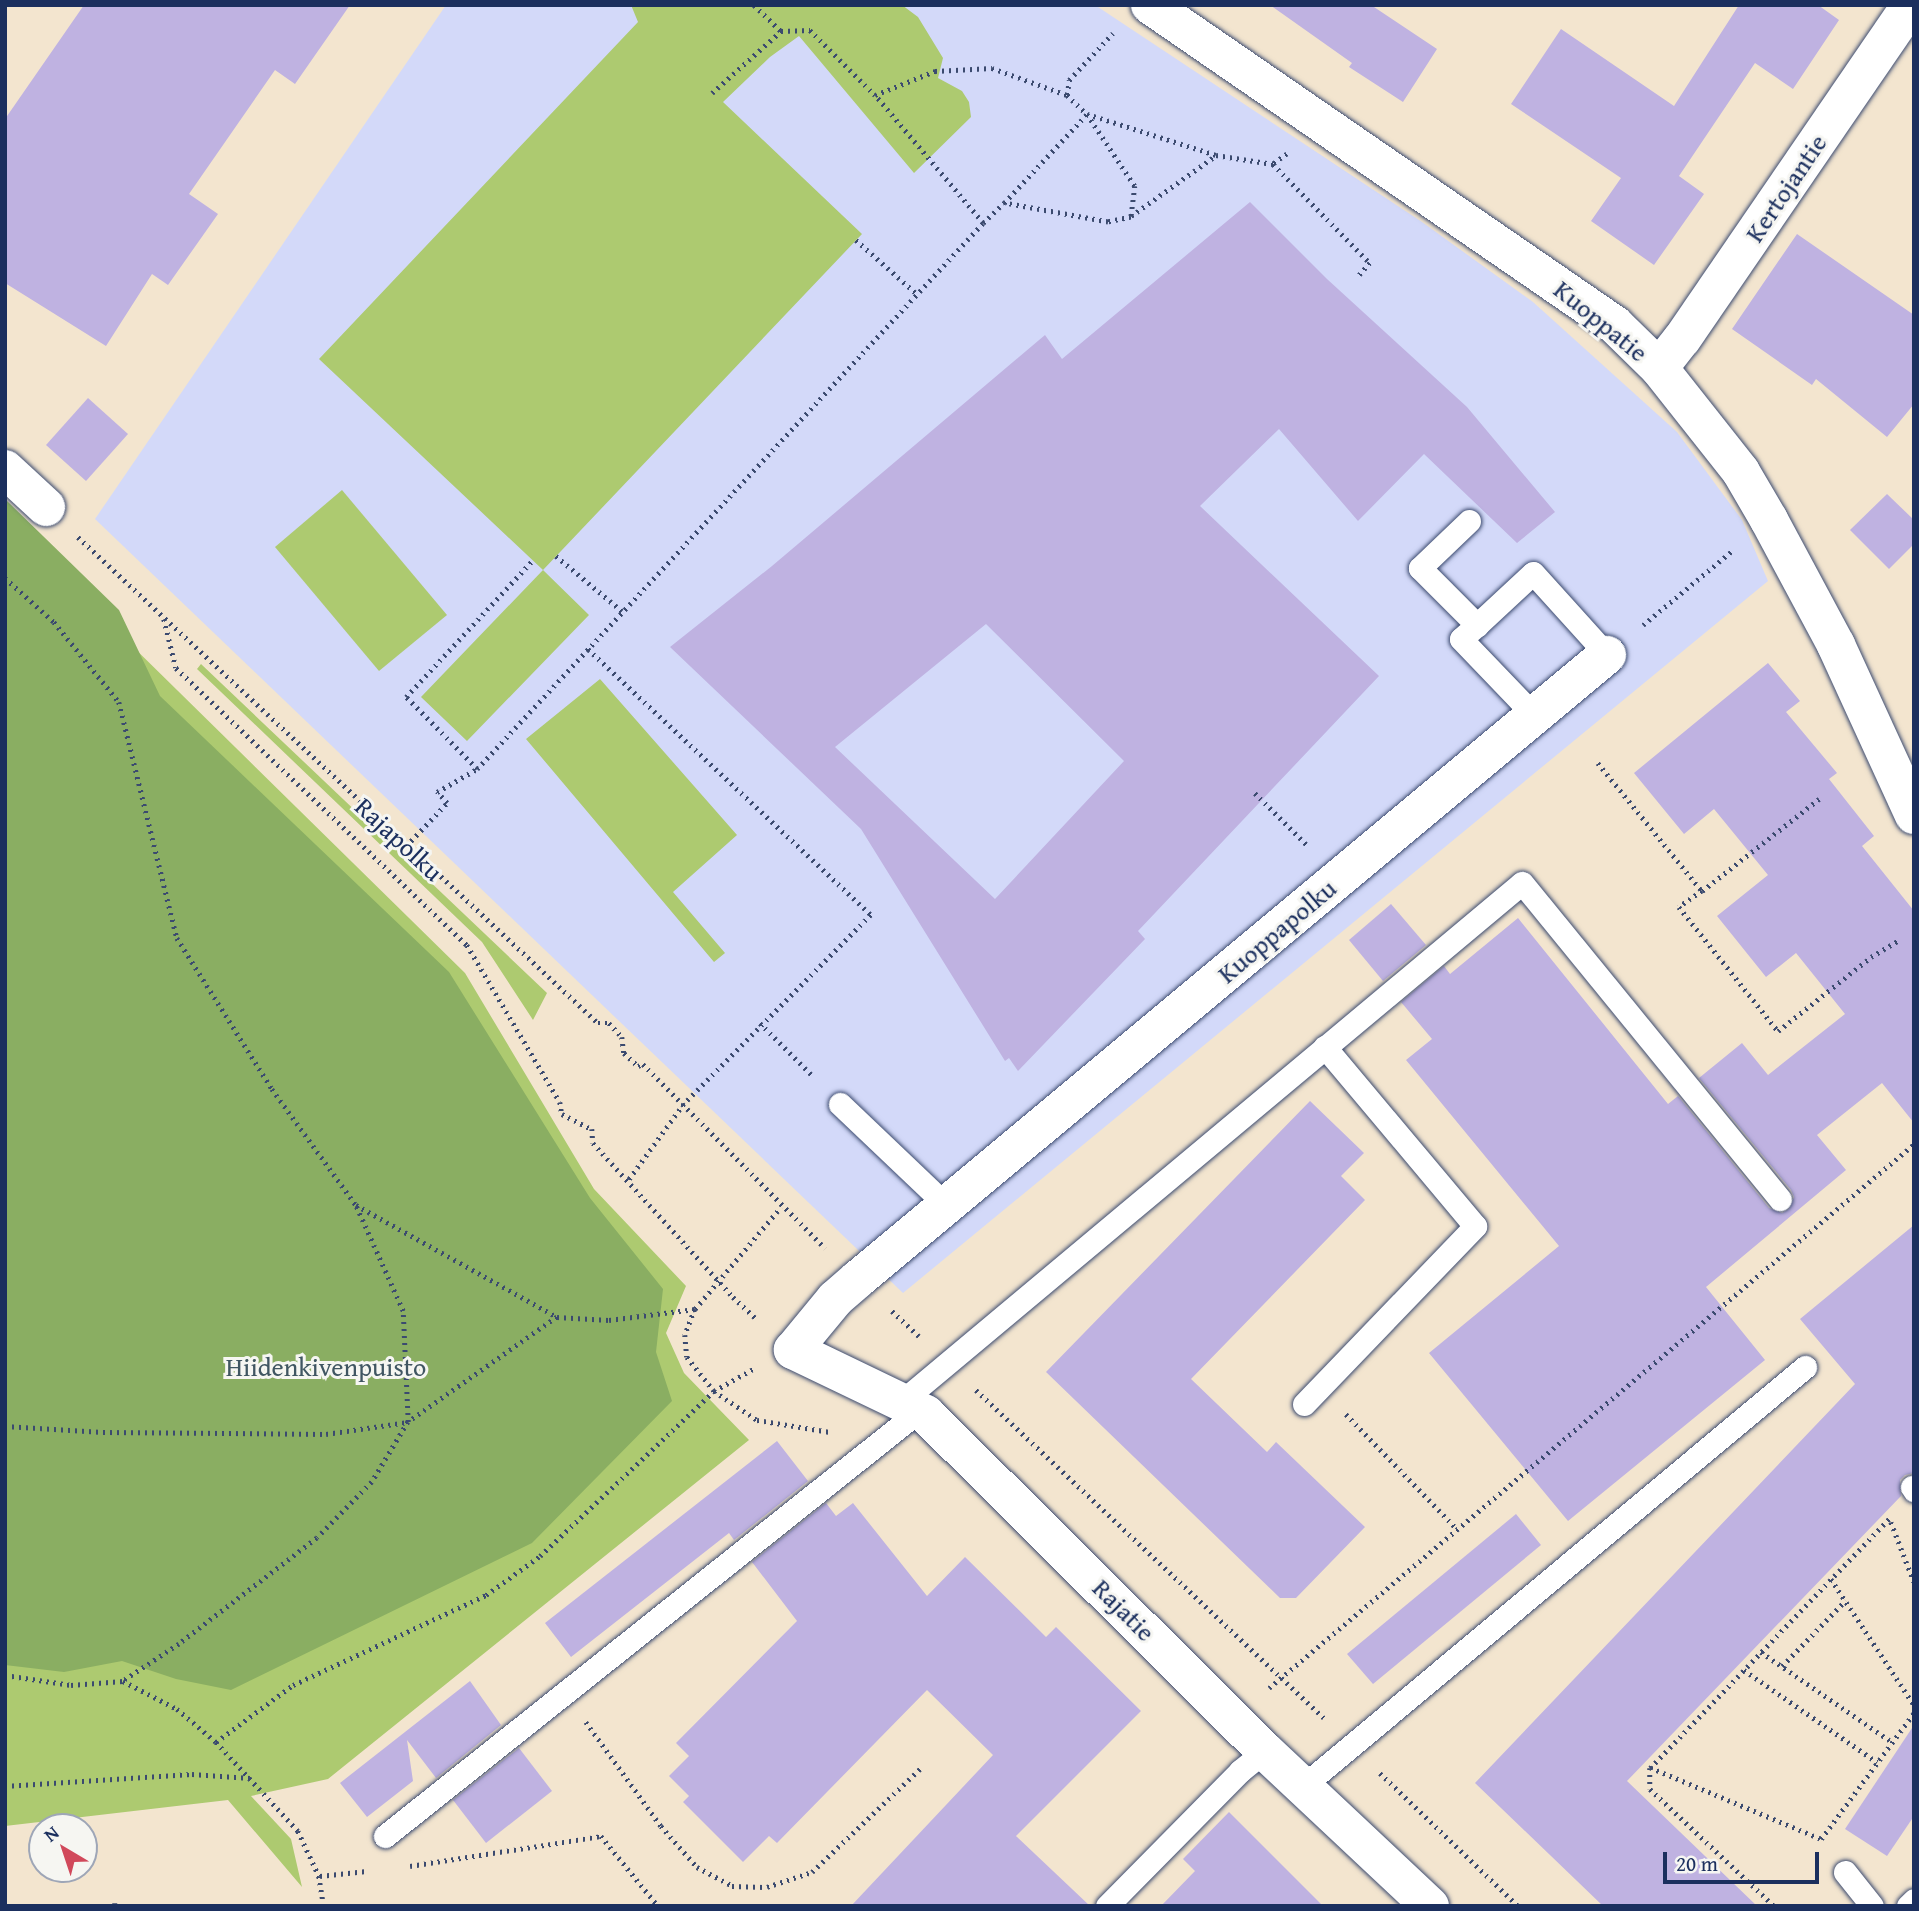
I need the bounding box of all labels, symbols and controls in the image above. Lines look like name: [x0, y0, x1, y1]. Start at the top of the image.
street label: Kertojantie: [1739, 128, 1833, 248]
street label: Kuoppatie: [1548, 274, 1654, 368]
street label: Rajapolku: [349, 791, 449, 887]
street label: Kuoppapolku: [1211, 872, 1343, 990]
park label: Hiidenkivenpuisto: [226, 1351, 426, 1383]
street label: Rajatie: [1086, 1572, 1162, 1648]
north arrow: [28, 1813, 98, 1883]
text: N: [37, 1818, 65, 1848]
scale bar: [1667, 1838, 1823, 1882]
text: 20 m: [1676, 1848, 1718, 1879]

